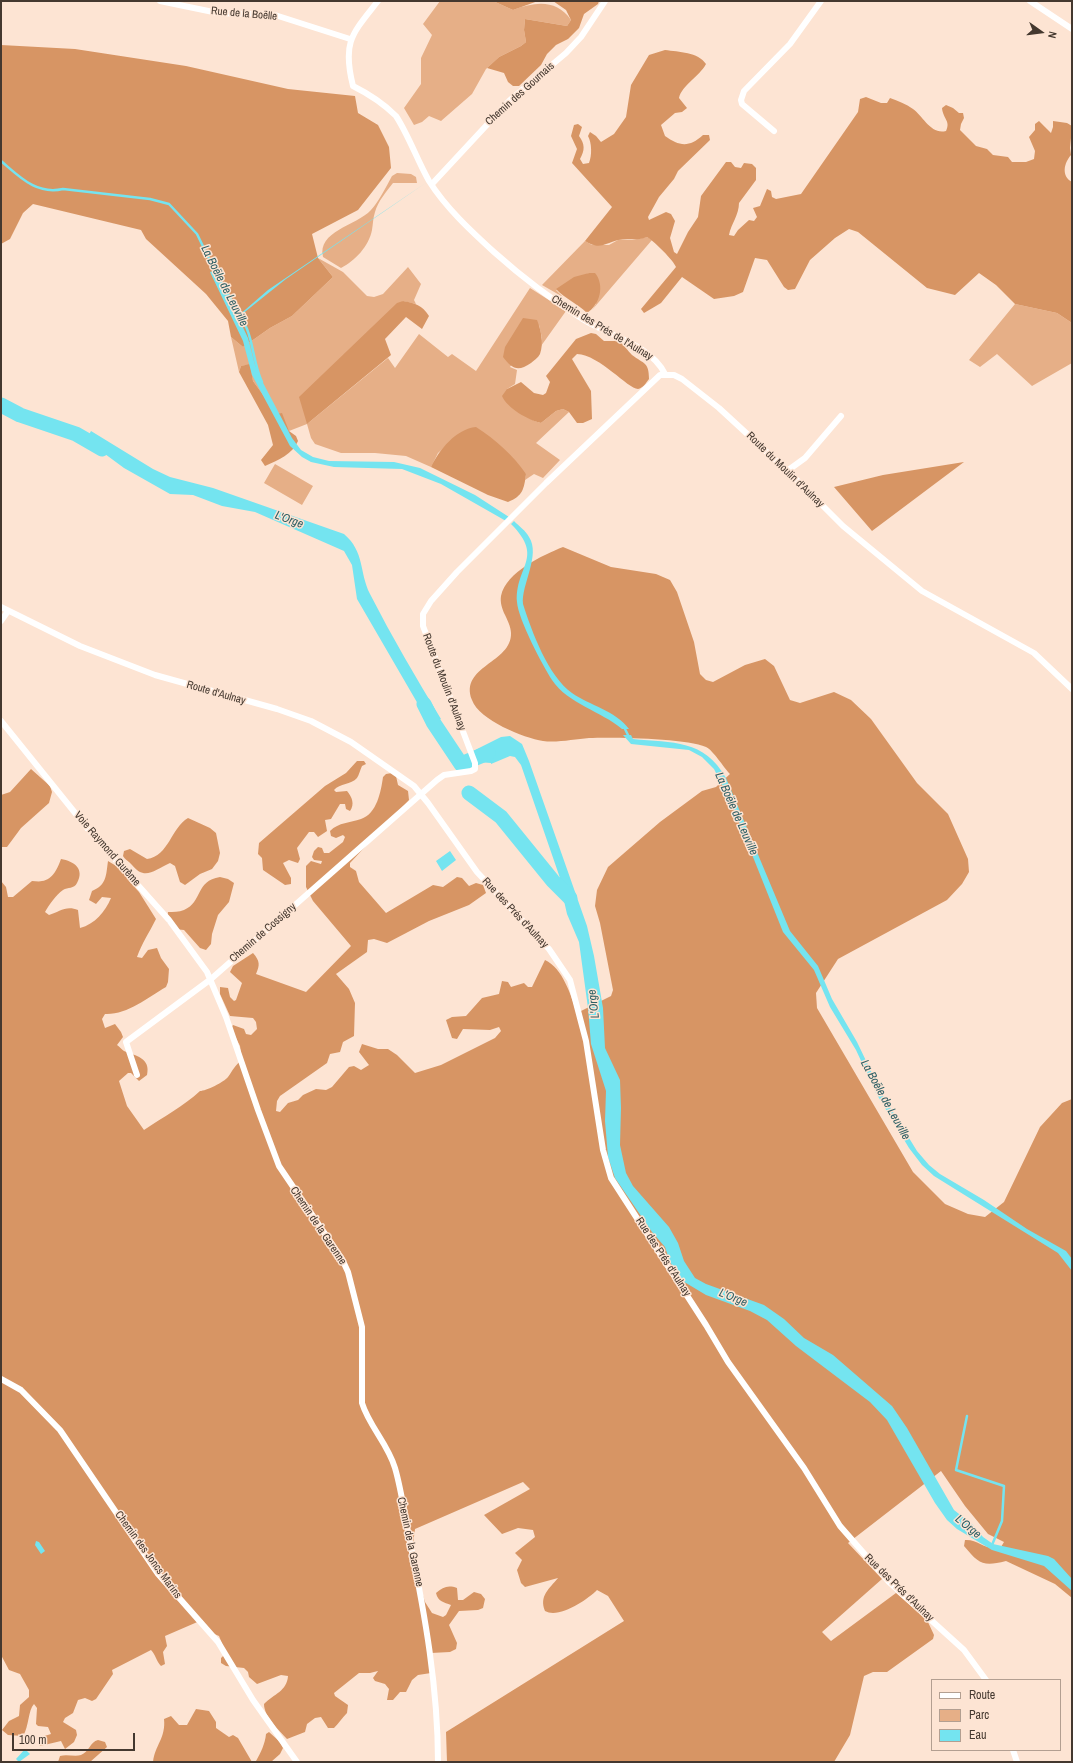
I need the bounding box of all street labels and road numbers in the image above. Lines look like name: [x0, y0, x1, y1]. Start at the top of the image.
street label: Rue de la Boëlle: [210, 5, 278, 23]
street label: Chemin des Gournais: [483, 60, 557, 128]
street label: Chemin des Prés de l'Aulnay: [549, 292, 655, 364]
street label: Route du Moulin d'Aulnay: [743, 429, 827, 511]
street label: Route du Moulin d'Aulnay: [419, 632, 469, 732]
street label: Route d'Aulnay: [185, 678, 247, 708]
street label: Voie Raymond Gurême: [71, 809, 143, 889]
street label: Rue des Prés d'Aulnay: [479, 875, 551, 951]
street label: Chemin de Cossigny: [227, 900, 299, 966]
street label: Chemin de la Garenne: [287, 1184, 349, 1268]
street label: Rue des Prés d'Aulnay: [633, 1215, 693, 1299]
street label: Chemin de la Garenne: [394, 1496, 426, 1588]
street label: Chemin des Joncs Marins: [112, 1509, 184, 1601]
street label: Rue des Prés d'Aulnay: [862, 1551, 936, 1625]

